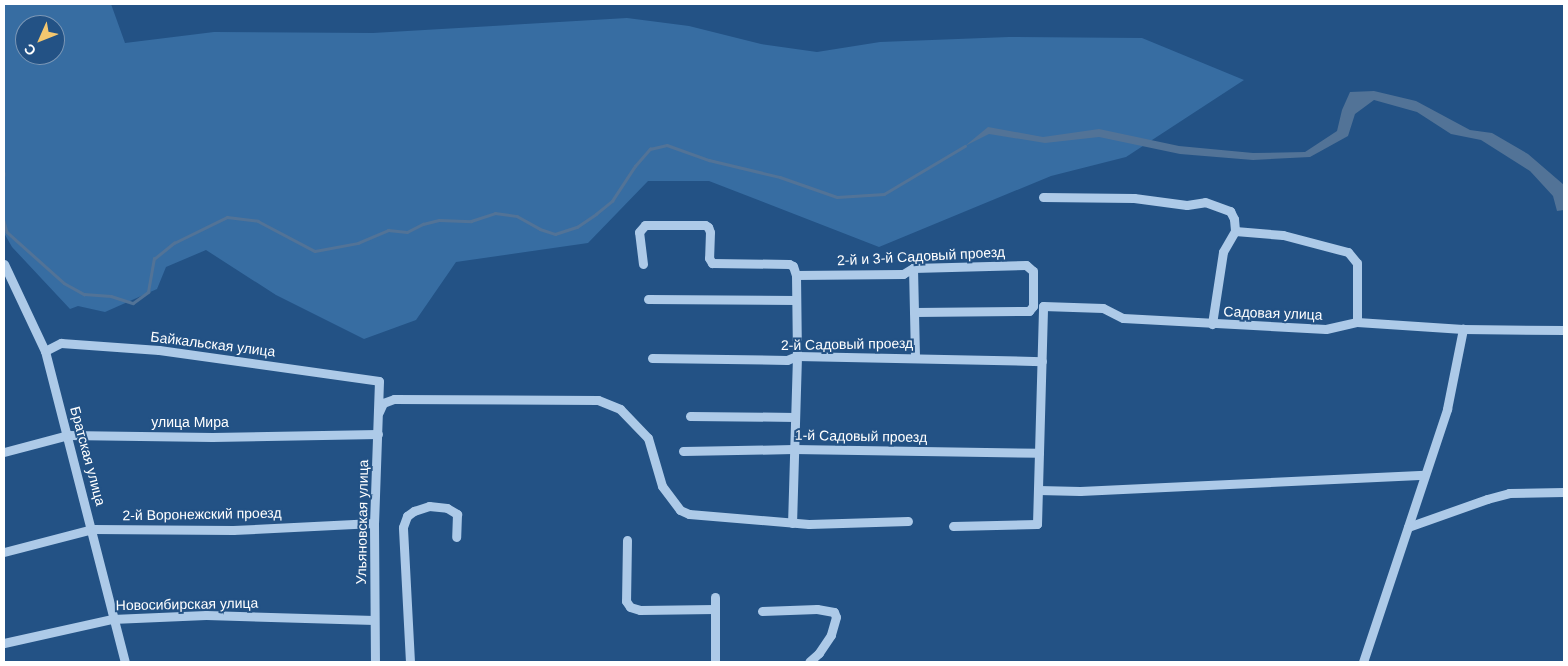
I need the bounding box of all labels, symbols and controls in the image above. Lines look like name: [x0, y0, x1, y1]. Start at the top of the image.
north arrow: [15, 15, 65, 65]
text: С: [21, 41, 39, 59]
street label: 2-й и 3-й Садовый проезд: [837, 243, 1005, 269]
street label: Садовая улица: [1223, 303, 1323, 323]
street label: Байкальская улица: [150, 328, 276, 360]
street label: 2-й Садовый проезд: [781, 334, 913, 354]
street label: Братская улица: [67, 405, 109, 507]
street label: улица Мира: [151, 414, 229, 430]
street label: 1-й Садовый проезд: [795, 426, 927, 446]
street label: Ульяновская улица: [353, 459, 371, 585]
street label: 2-й Воронежский проезд: [122, 504, 282, 524]
street label: Новосибирская улица: [116, 594, 258, 614]

